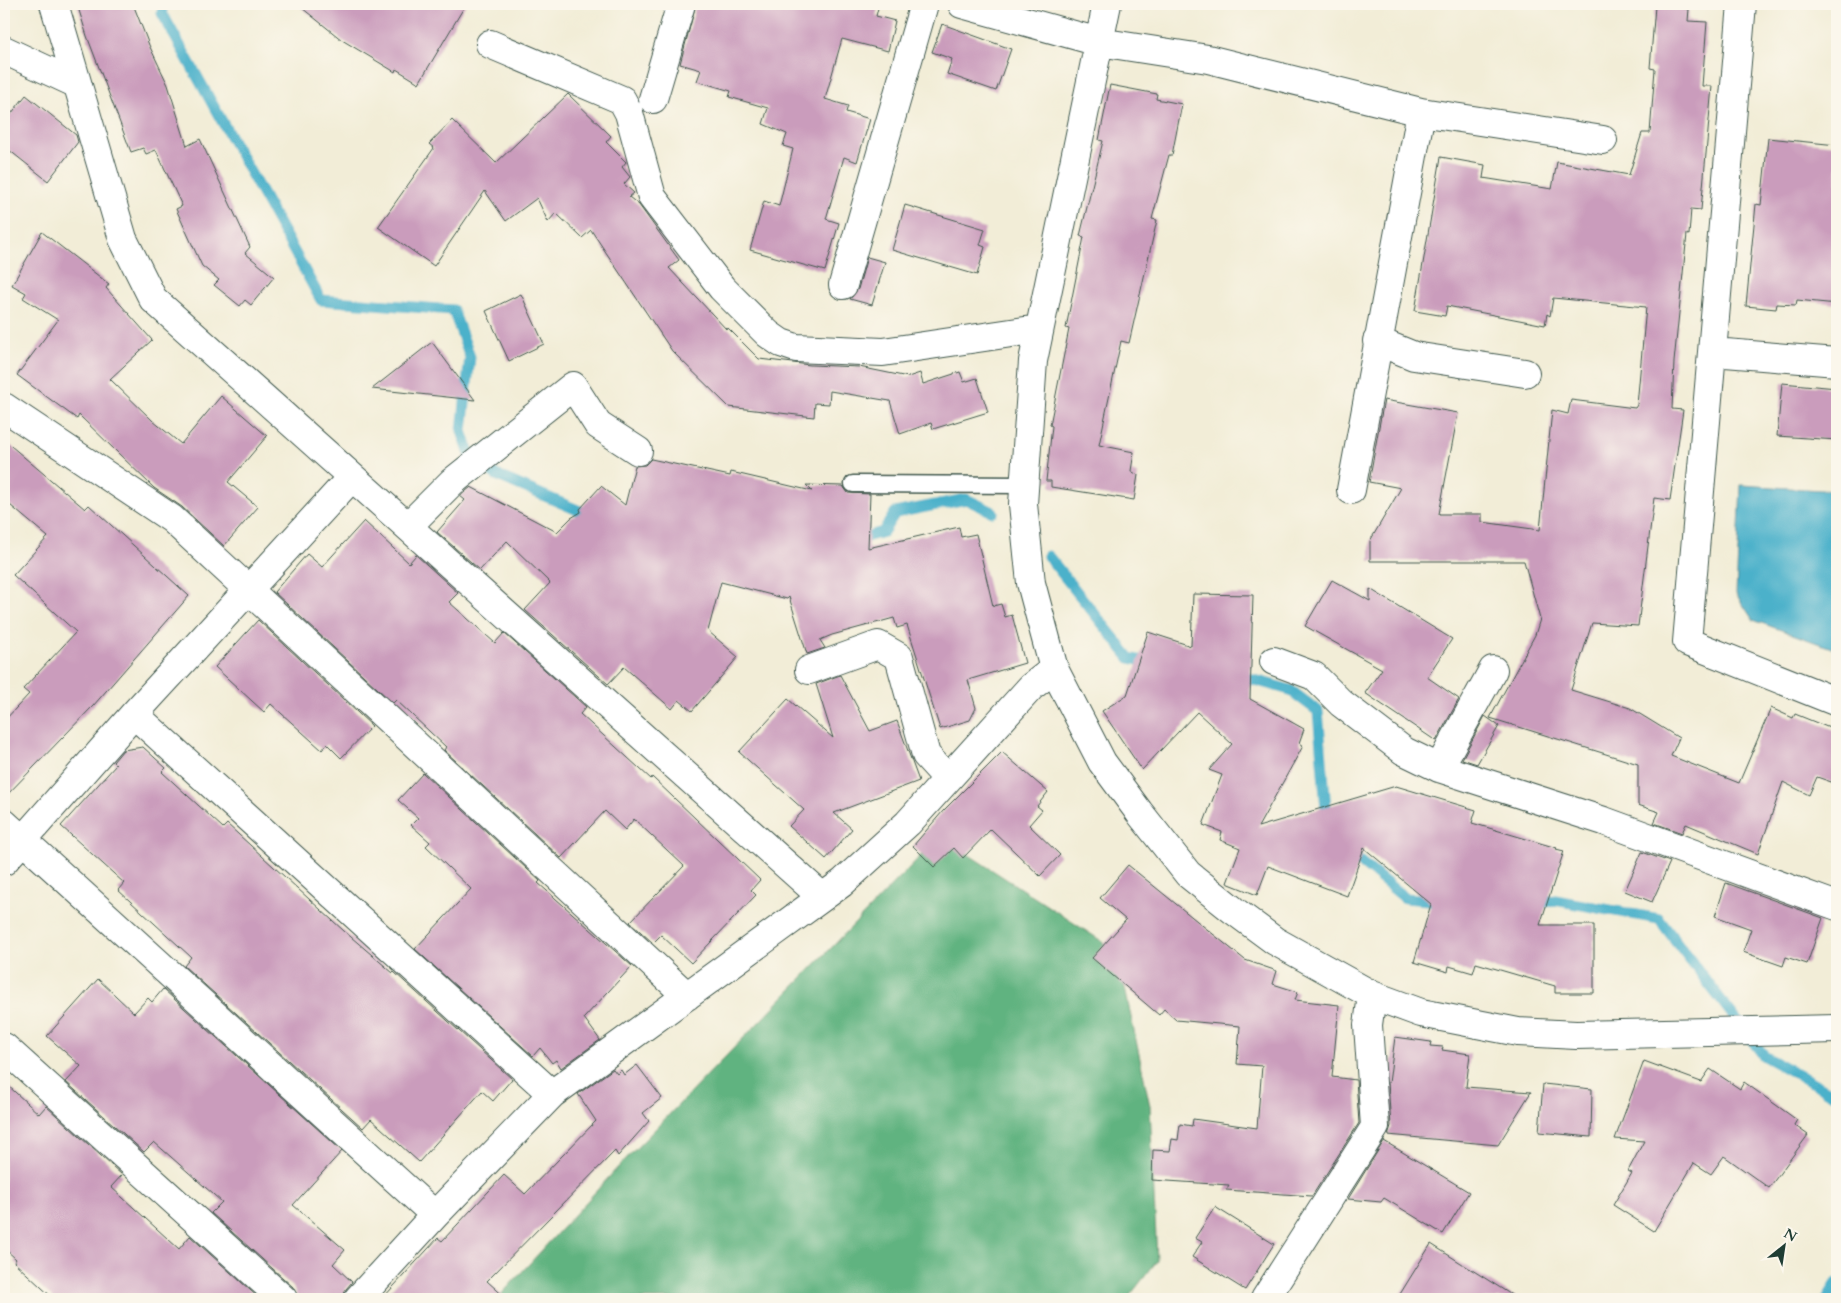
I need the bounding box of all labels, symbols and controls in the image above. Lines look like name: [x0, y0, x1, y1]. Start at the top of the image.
north arrow: [1758, 1220, 1808, 1270]
text: N: [1780, 1224, 1800, 1246]

